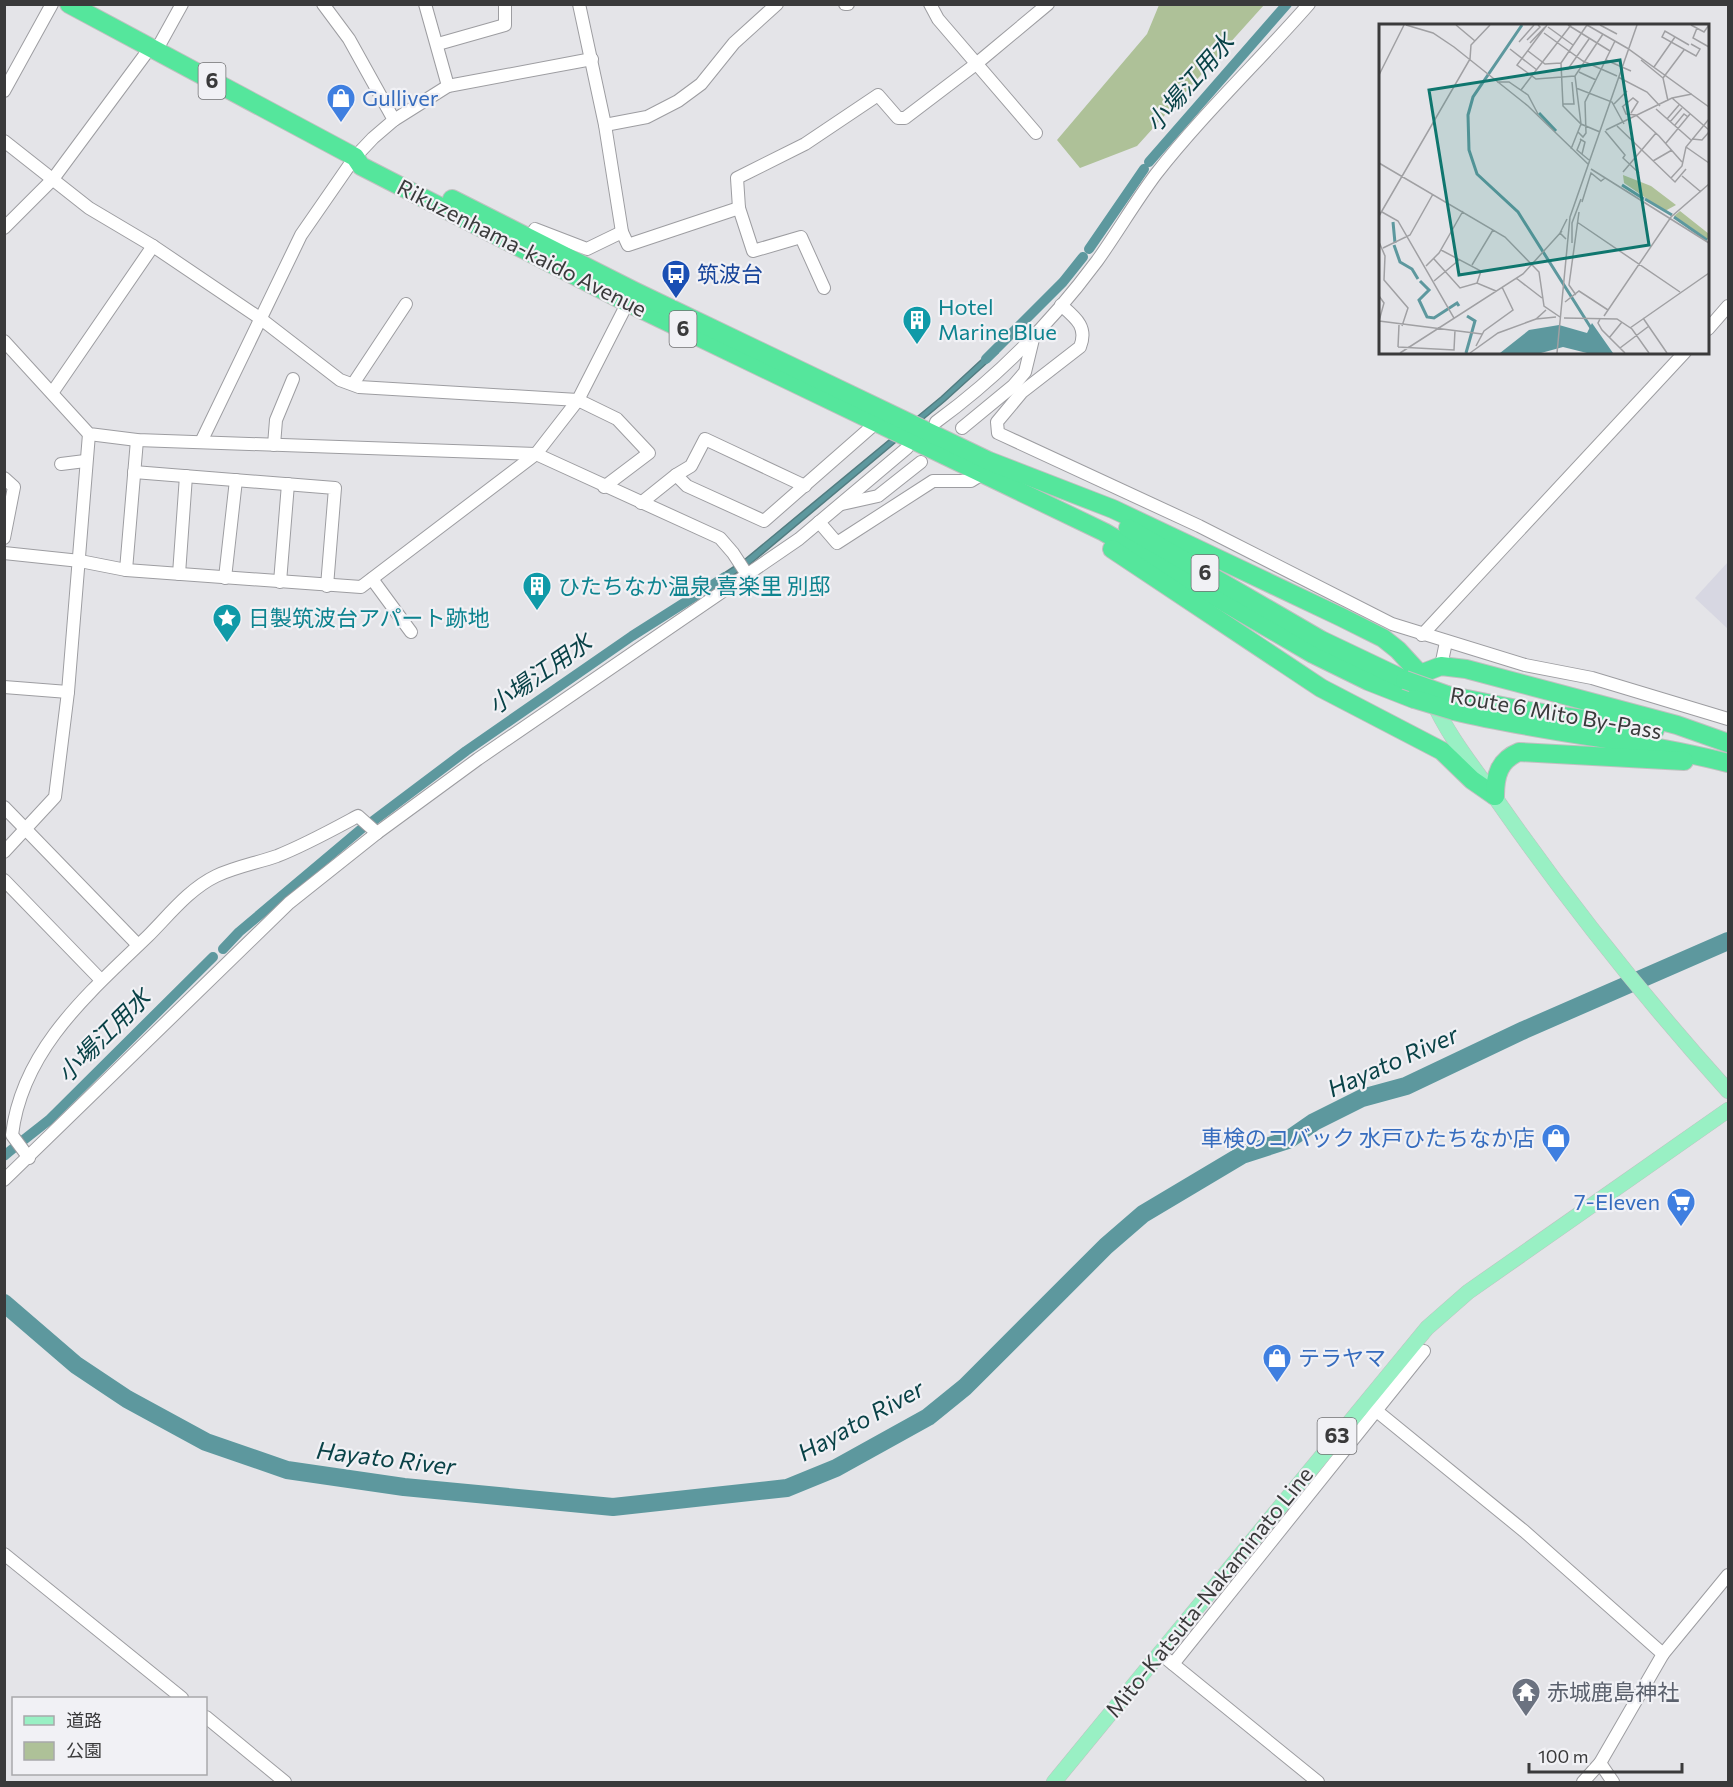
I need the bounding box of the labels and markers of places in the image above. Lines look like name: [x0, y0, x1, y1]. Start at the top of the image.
shop icon: Gulliver: [325, 82, 357, 124]
place label: Gulliver: [362, 84, 439, 111]
bus stop icon: 筑波台: [660, 258, 692, 300]
place label: 筑波台: [697, 260, 763, 287]
place label: Hotel Marine Blue: [938, 293, 1057, 345]
building icon: Hotel Marine Blue: [901, 304, 933, 346]
building icon: ひたちなか温泉 喜楽里 別邸: [521, 570, 553, 612]
place label: ひたちなか温泉 喜楽里 別邸: [558, 572, 830, 599]
place icon: 日製筑波台アパート跡地: [211, 602, 243, 644]
place label: 日製筑波台アパート跡地: [248, 604, 490, 631]
shop icon: 車検のコバック 水戸ひたちなか店: [1540, 1122, 1572, 1164]
place label: 車検のコバック 水戸ひたちなか店: [1201, 1124, 1535, 1151]
supermarket icon: 7-Eleven: [1665, 1186, 1697, 1228]
place label: 7-Eleven: [1574, 1188, 1660, 1215]
shop icon: テラヤマ: [1261, 1342, 1293, 1384]
place label: テラヤマ: [1298, 1344, 1386, 1371]
temple icon: 赤城鹿島神社: [1510, 1676, 1542, 1718]
place label: 赤城鹿島神社: [1547, 1678, 1679, 1705]

